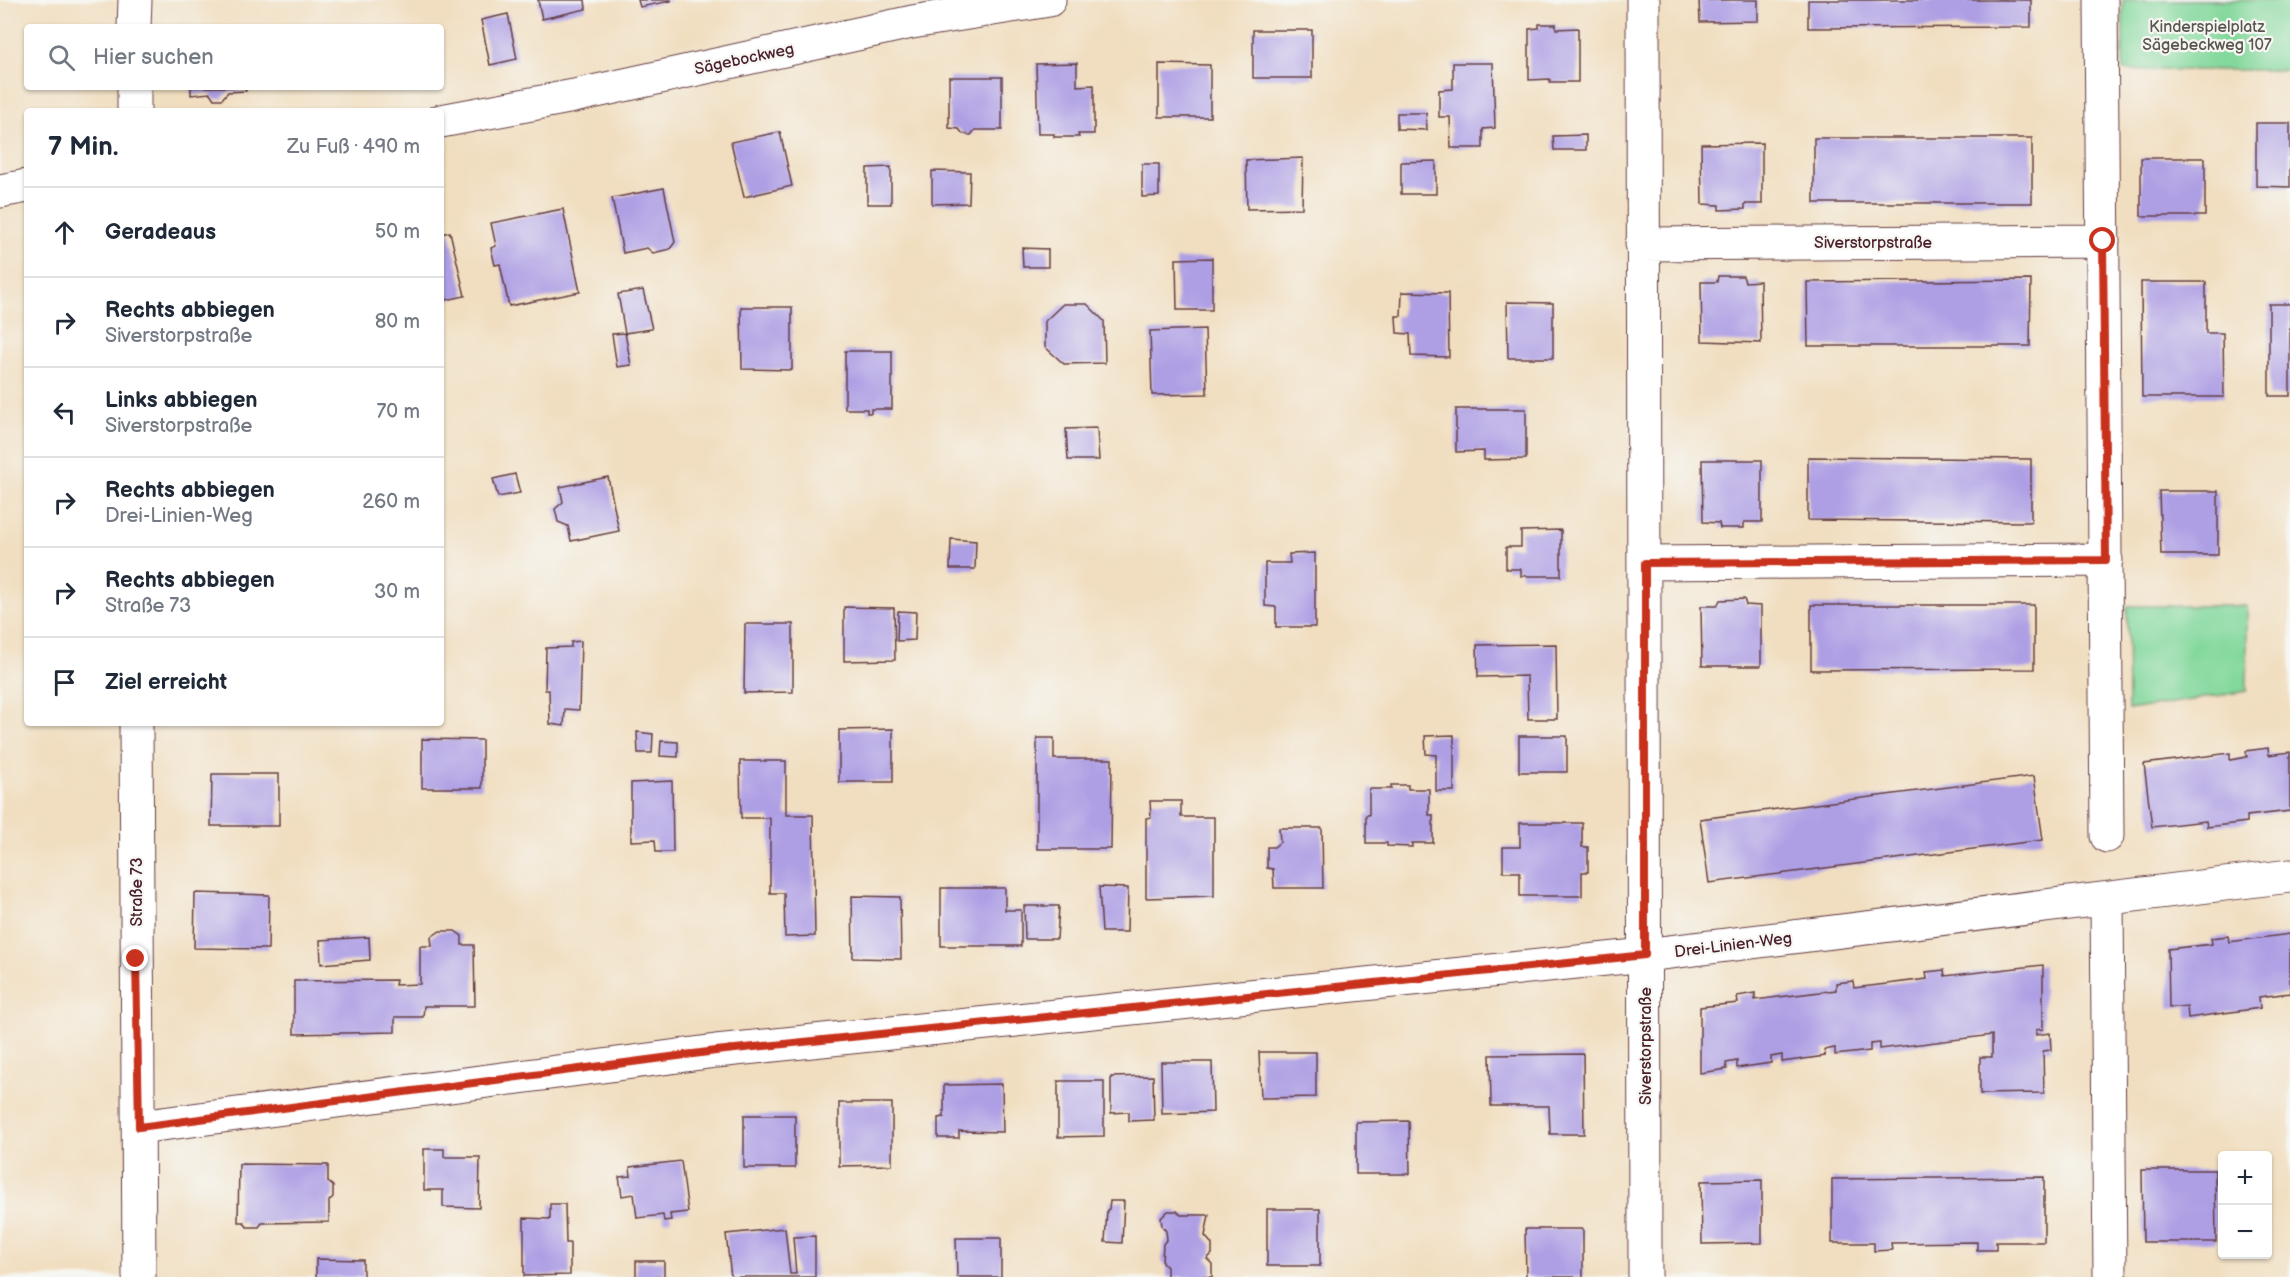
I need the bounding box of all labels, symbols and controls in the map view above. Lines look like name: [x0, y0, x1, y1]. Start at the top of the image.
park label: Kinderspielplatz Sägebeckweg 107: [2142, 18, 2272, 55]
search box: [24, 24, 444, 90]
street label: Sägebockweg: [693, 40, 796, 79]
icon: search: [45, 41, 78, 74]
text: Hier suchen: [93, 44, 214, 71]
text: 7 Min.: [48, 132, 118, 163]
text: Zu Fuß · 490 m: [287, 135, 420, 159]
icon: ahead: [48, 216, 81, 249]
text: Geradeaus: [105, 219, 216, 246]
text: 50 m: [375, 220, 420, 244]
route start: [2089, 227, 2115, 253]
street label: Siverstorpstraße: [1814, 234, 1932, 253]
text: Rechts abbiegen: [105, 297, 275, 324]
icon: right: [48, 306, 81, 339]
text: 80 m: [375, 310, 420, 334]
text: Siverstorpstraße: [105, 324, 252, 348]
text: Links abbiegen: [105, 387, 258, 414]
icon: left: [48, 396, 81, 429]
text: 70 m: [376, 400, 420, 424]
text: Siverstorpstraße: [105, 414, 252, 438]
text: Rechts abbiegen: [105, 477, 275, 504]
icon: right: [48, 486, 81, 519]
text: 260 m: [362, 490, 420, 514]
text: Drei-Linien-Weg: [105, 504, 253, 528]
text: Rechts abbiegen: [105, 567, 275, 594]
icon: right: [48, 576, 81, 609]
text: 30 m: [374, 580, 420, 604]
text: Straße 73: [105, 594, 191, 618]
icon: arrive: [48, 666, 81, 699]
text: Ziel erreicht: [105, 669, 227, 696]
street label: Straße 73: [128, 857, 147, 927]
street label: Drei-Linien-Weg: [1673, 929, 1793, 962]
route end: [122, 945, 148, 971]
street label: Siverstorpstraße: [1637, 987, 1656, 1105]
map controls: [2218, 1151, 2272, 1259]
button: +: [2218, 1151, 2272, 1205]
button: −: [2218, 1205, 2272, 1259]

